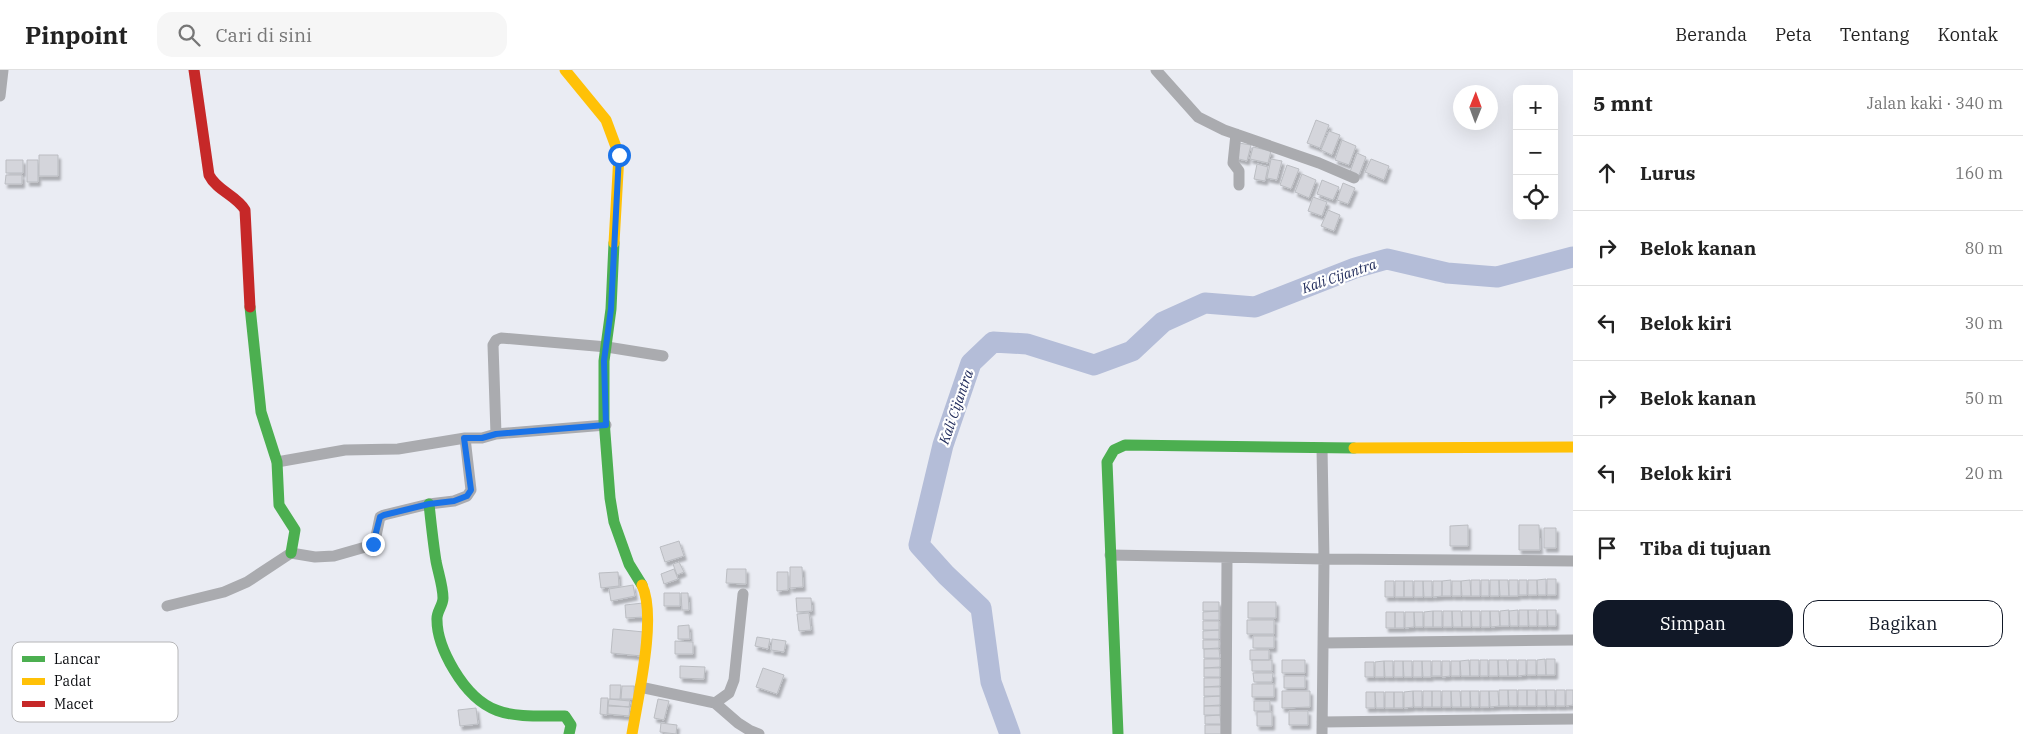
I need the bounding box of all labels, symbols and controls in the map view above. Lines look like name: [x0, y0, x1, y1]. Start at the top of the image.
search box: [157, 12, 507, 57]
text: Pinpoint: [25, 19, 127, 51]
icon: search: [175, 21, 203, 49]
text: Cari di sini: [215, 23, 312, 47]
text: Beranda: [1675, 23, 1747, 46]
text: Peta: [1775, 23, 1812, 46]
text: Tentang: [1840, 23, 1909, 46]
text: Kontak: [1937, 23, 1998, 46]
north arrow: [1453, 85, 1498, 130]
map controls: [1513, 85, 1558, 220]
button: +: [1513, 85, 1558, 130]
text: 5 mnt: [1593, 89, 1653, 117]
text: Jalan kaki · 340 m: [1867, 93, 2003, 113]
button: −: [1513, 130, 1558, 175]
route start: [608, 144, 631, 167]
icon: ahead: [1593, 159, 1621, 187]
text: Lurus: [1640, 161, 1695, 185]
text: 160 m: [1955, 163, 2003, 183]
button: locate: [1513, 175, 1558, 220]
icon: right: [1593, 234, 1621, 262]
text: Belok kanan: [1640, 236, 1756, 260]
text: 80 m: [1965, 238, 2003, 258]
water label: Kali Cijantra: [1298, 255, 1379, 297]
icon: left: [1593, 309, 1621, 337]
text: Belok kiri: [1640, 311, 1732, 335]
text: 30 m: [1965, 313, 2003, 333]
water label: Kali Cijantra: [935, 367, 977, 448]
icon: right: [1593, 384, 1621, 412]
text: Belok kanan: [1640, 386, 1756, 410]
text: 50 m: [1965, 388, 2003, 408]
icon: left: [1593, 459, 1621, 487]
text: Belok kiri: [1640, 461, 1732, 485]
text: 20 m: [1965, 463, 2003, 483]
route end: [362, 533, 385, 556]
icon: arrive: [1593, 534, 1621, 562]
text: Tiba di tujuan: [1640, 536, 1771, 560]
button: Simpan: [1593, 600, 1793, 647]
button: Bagikan: [1803, 600, 2003, 647]
legend: [12, 642, 178, 722]
text: Lancar: [54, 650, 101, 668]
text: Padat: [54, 672, 91, 690]
text: Macet: [54, 695, 93, 713]

